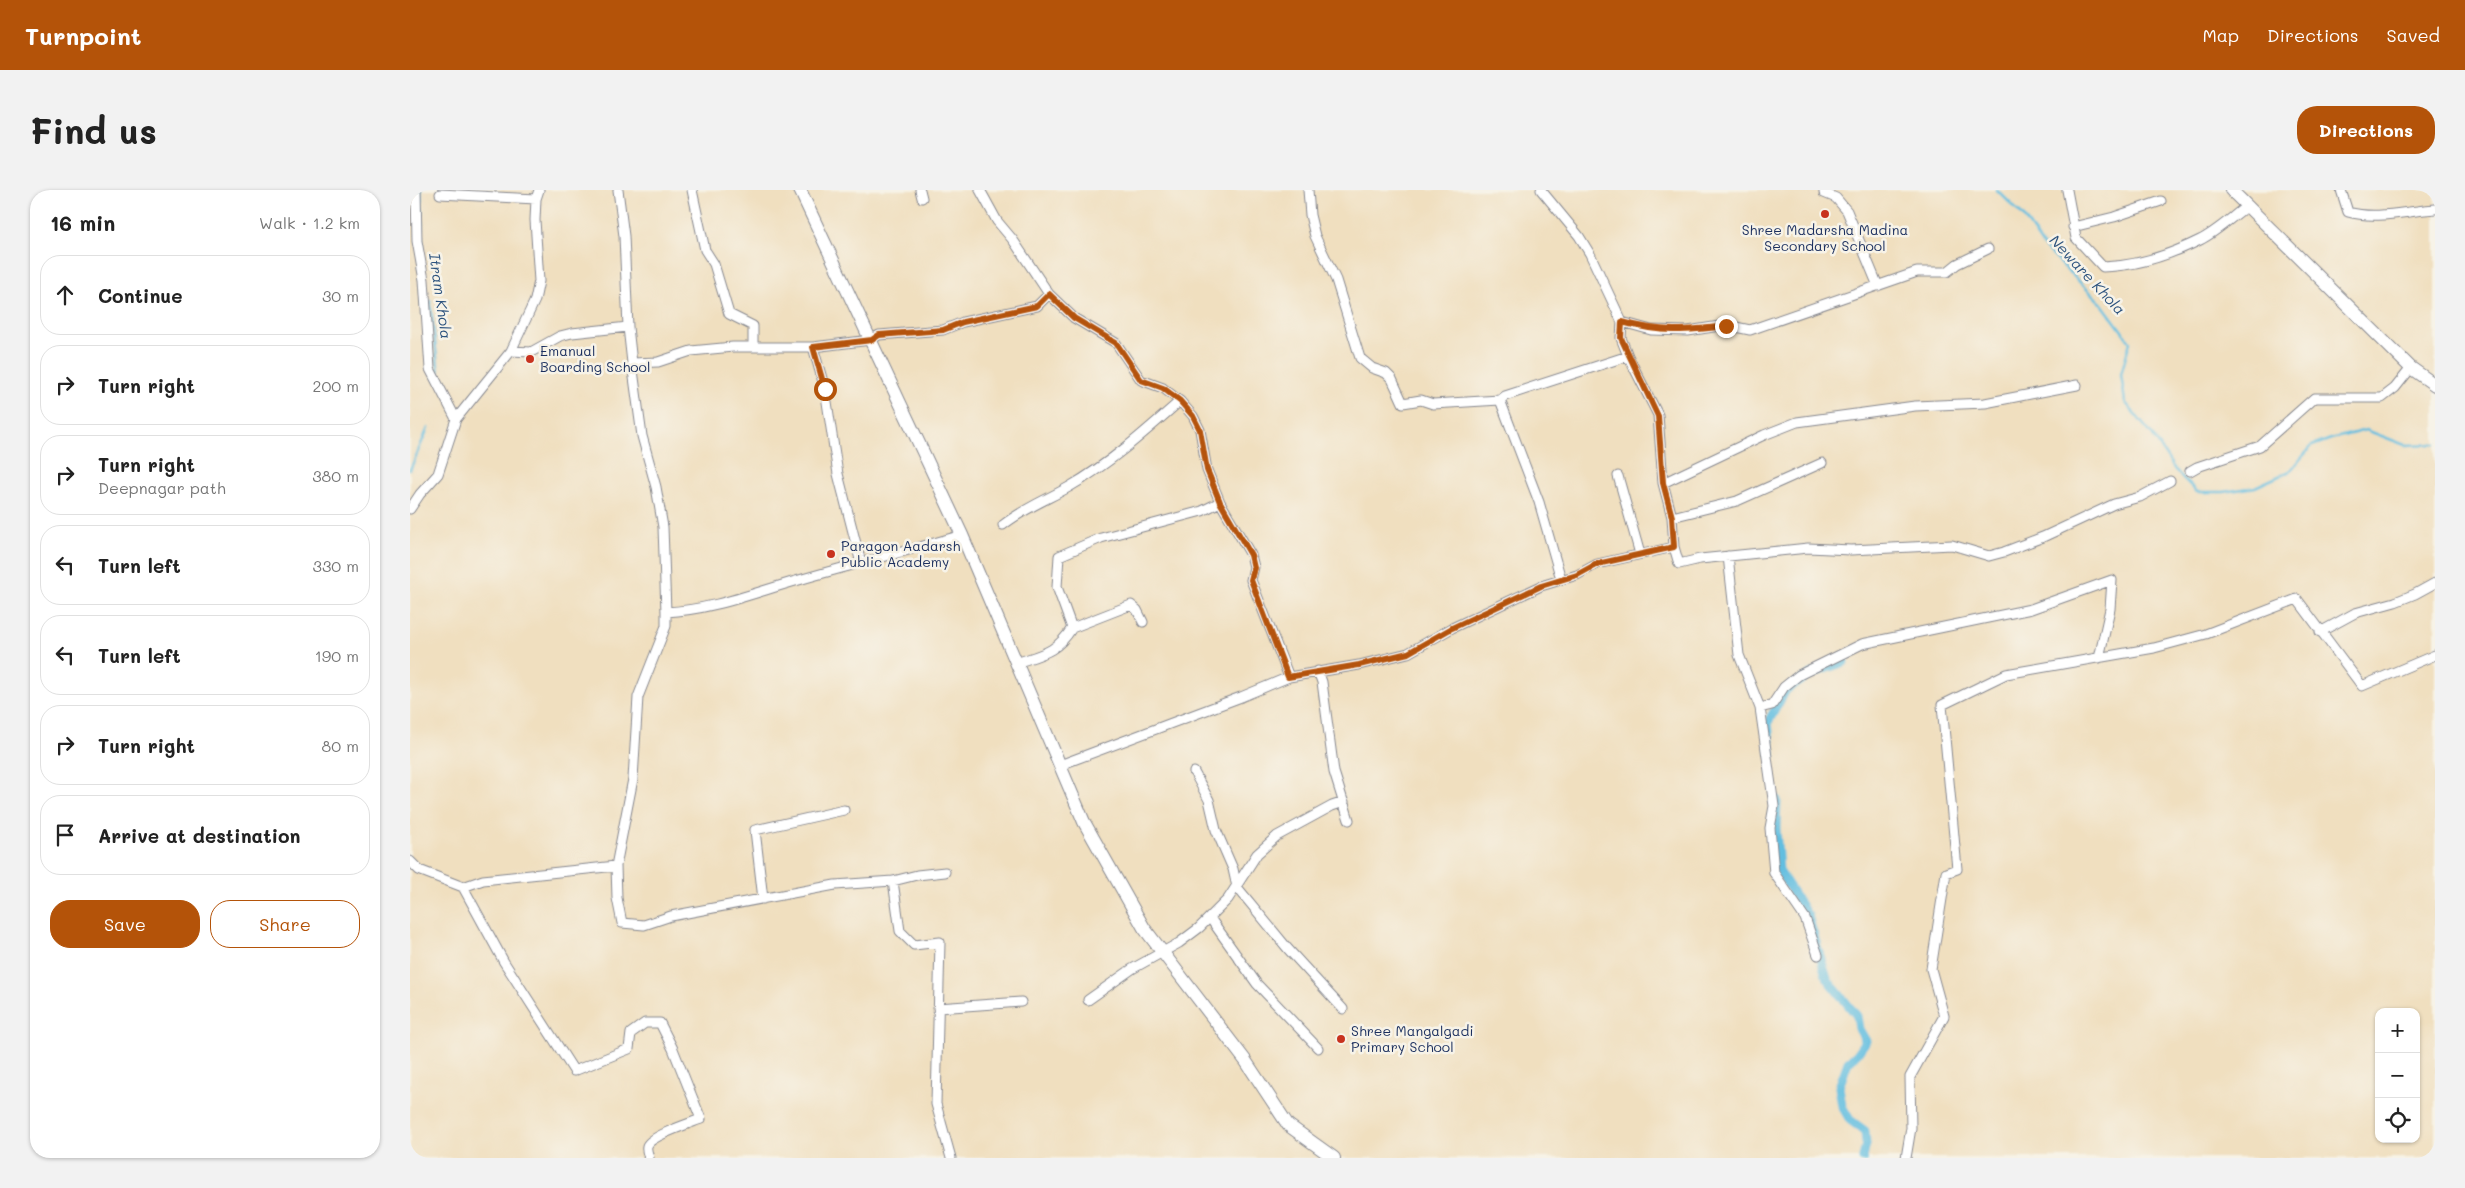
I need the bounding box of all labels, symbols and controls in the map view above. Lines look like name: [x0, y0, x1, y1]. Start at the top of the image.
text: Turnpoint: [25, 20, 141, 51]
text: Map: [2202, 23, 2239, 47]
text: Directions: [2267, 23, 2359, 47]
text: Saved: [2387, 23, 2440, 47]
button: Directions: [2297, 106, 2435, 154]
text: Find us: [30, 107, 157, 153]
marker: Shree Madarsha Madina Secondary School: [1819, 208, 1831, 220]
text: 16 min: [50, 209, 115, 236]
text: Walk · 1.2 km: [259, 212, 360, 233]
place label: Shree Madarsha Madina Secondary School: [1742, 220, 1908, 255]
water label: Neware Khola: [2045, 230, 2130, 319]
water label: Itram Khola: [425, 252, 457, 340]
icon: ahead: [51, 281, 79, 309]
text: Continue: [98, 283, 183, 308]
text: 30 m: [322, 285, 359, 306]
route end: [1715, 315, 1738, 338]
place label: Emanual Boarding School: [540, 341, 650, 376]
marker: Emanual Boarding School: [524, 353, 536, 365]
icon: right: [51, 371, 79, 399]
text: Turn right: [98, 373, 195, 398]
text: 200 m: [312, 375, 359, 396]
route start: [814, 378, 837, 401]
text: Turn right: [98, 452, 195, 477]
icon: right: [51, 461, 79, 489]
text: 380 m: [312, 465, 359, 486]
text: Deepnagar path: [98, 477, 226, 498]
place label: Paragon Aadarsh Public Academy: [841, 536, 961, 571]
marker: Paragon Aadarsh Public Academy: [825, 548, 837, 560]
icon: left: [51, 551, 79, 579]
text: Turn left: [98, 553, 181, 578]
text: 330 m: [313, 555, 359, 576]
icon: left: [51, 641, 79, 669]
text: Turn left: [98, 643, 181, 668]
text: 190 m: [315, 645, 359, 666]
icon: right: [51, 731, 79, 759]
text: Turn right: [98, 733, 195, 758]
text: 80 m: [322, 735, 359, 756]
icon: arrive: [51, 821, 79, 849]
text: Arrive at destination: [98, 823, 301, 848]
button: Save: [50, 900, 200, 948]
button: Share: [210, 900, 360, 948]
map controls: [2375, 1008, 2420, 1143]
button: +: [2375, 1008, 2420, 1053]
place label: Shree Mangalgadi Primary School: [1351, 1021, 1474, 1056]
marker: Shree Mangalgadi Primary School: [1335, 1033, 1347, 1045]
button: −: [2375, 1053, 2420, 1098]
button: locate: [2375, 1098, 2420, 1143]

